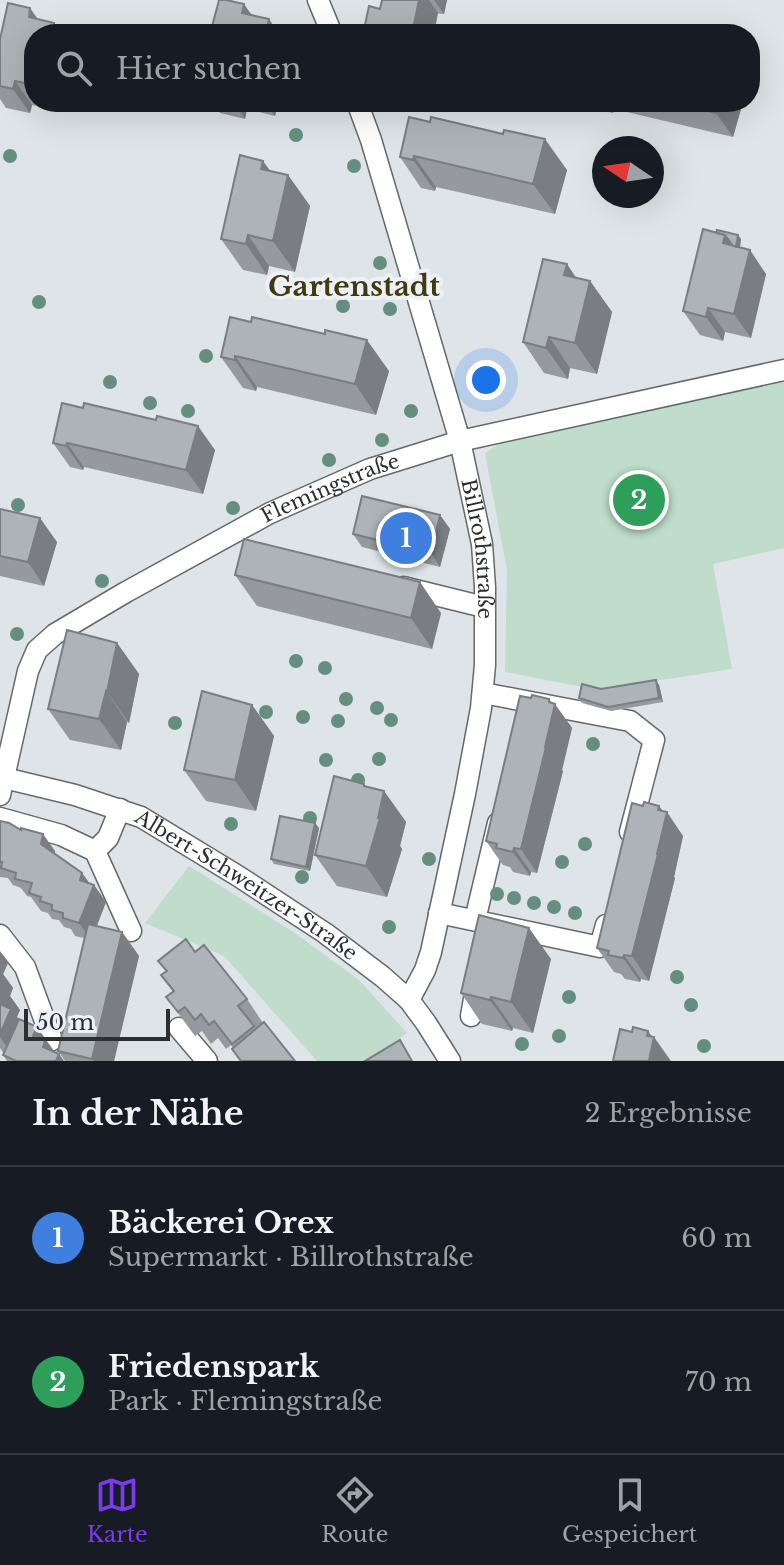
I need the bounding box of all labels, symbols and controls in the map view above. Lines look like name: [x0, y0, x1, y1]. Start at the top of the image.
search box: [24, 24, 760, 112]
icon: search: [52, 46, 96, 90]
text: Hier suchen: [116, 50, 302, 87]
north arrow: [592, 136, 664, 208]
district label: Gartenstadt: [268, 269, 440, 304]
your location: [466, 360, 506, 400]
street label: Flemingstraße: [257, 449, 402, 528]
pin: 2: [613, 470, 665, 530]
street label: Billrothstraße: [456, 477, 497, 619]
pin: 1: [380, 508, 432, 568]
street label: Albert-Schweitzer-Straße: [130, 804, 362, 965]
scale bar: [24, 1005, 170, 1041]
text: 50 m: [36, 1009, 94, 1036]
text: In der Nähe: [32, 1092, 244, 1134]
text: 2 Ergebnisse: [585, 1097, 752, 1129]
text: Bäckerei Orex: [108, 1204, 334, 1241]
text: 1: [52, 1222, 64, 1254]
text: 60 m: [681, 1222, 752, 1254]
text: Supermarkt · Billrothstraße: [108, 1241, 474, 1273]
text: Friedenspark: [108, 1348, 319, 1385]
text: 2: [50, 1366, 66, 1398]
text: 70 m: [685, 1366, 752, 1398]
text: Park · Flemingstraße: [108, 1385, 382, 1417]
tab: Karte: [87, 1473, 148, 1548]
tab: Route: [321, 1473, 388, 1548]
tab: Gespeichert: [562, 1473, 697, 1548]

